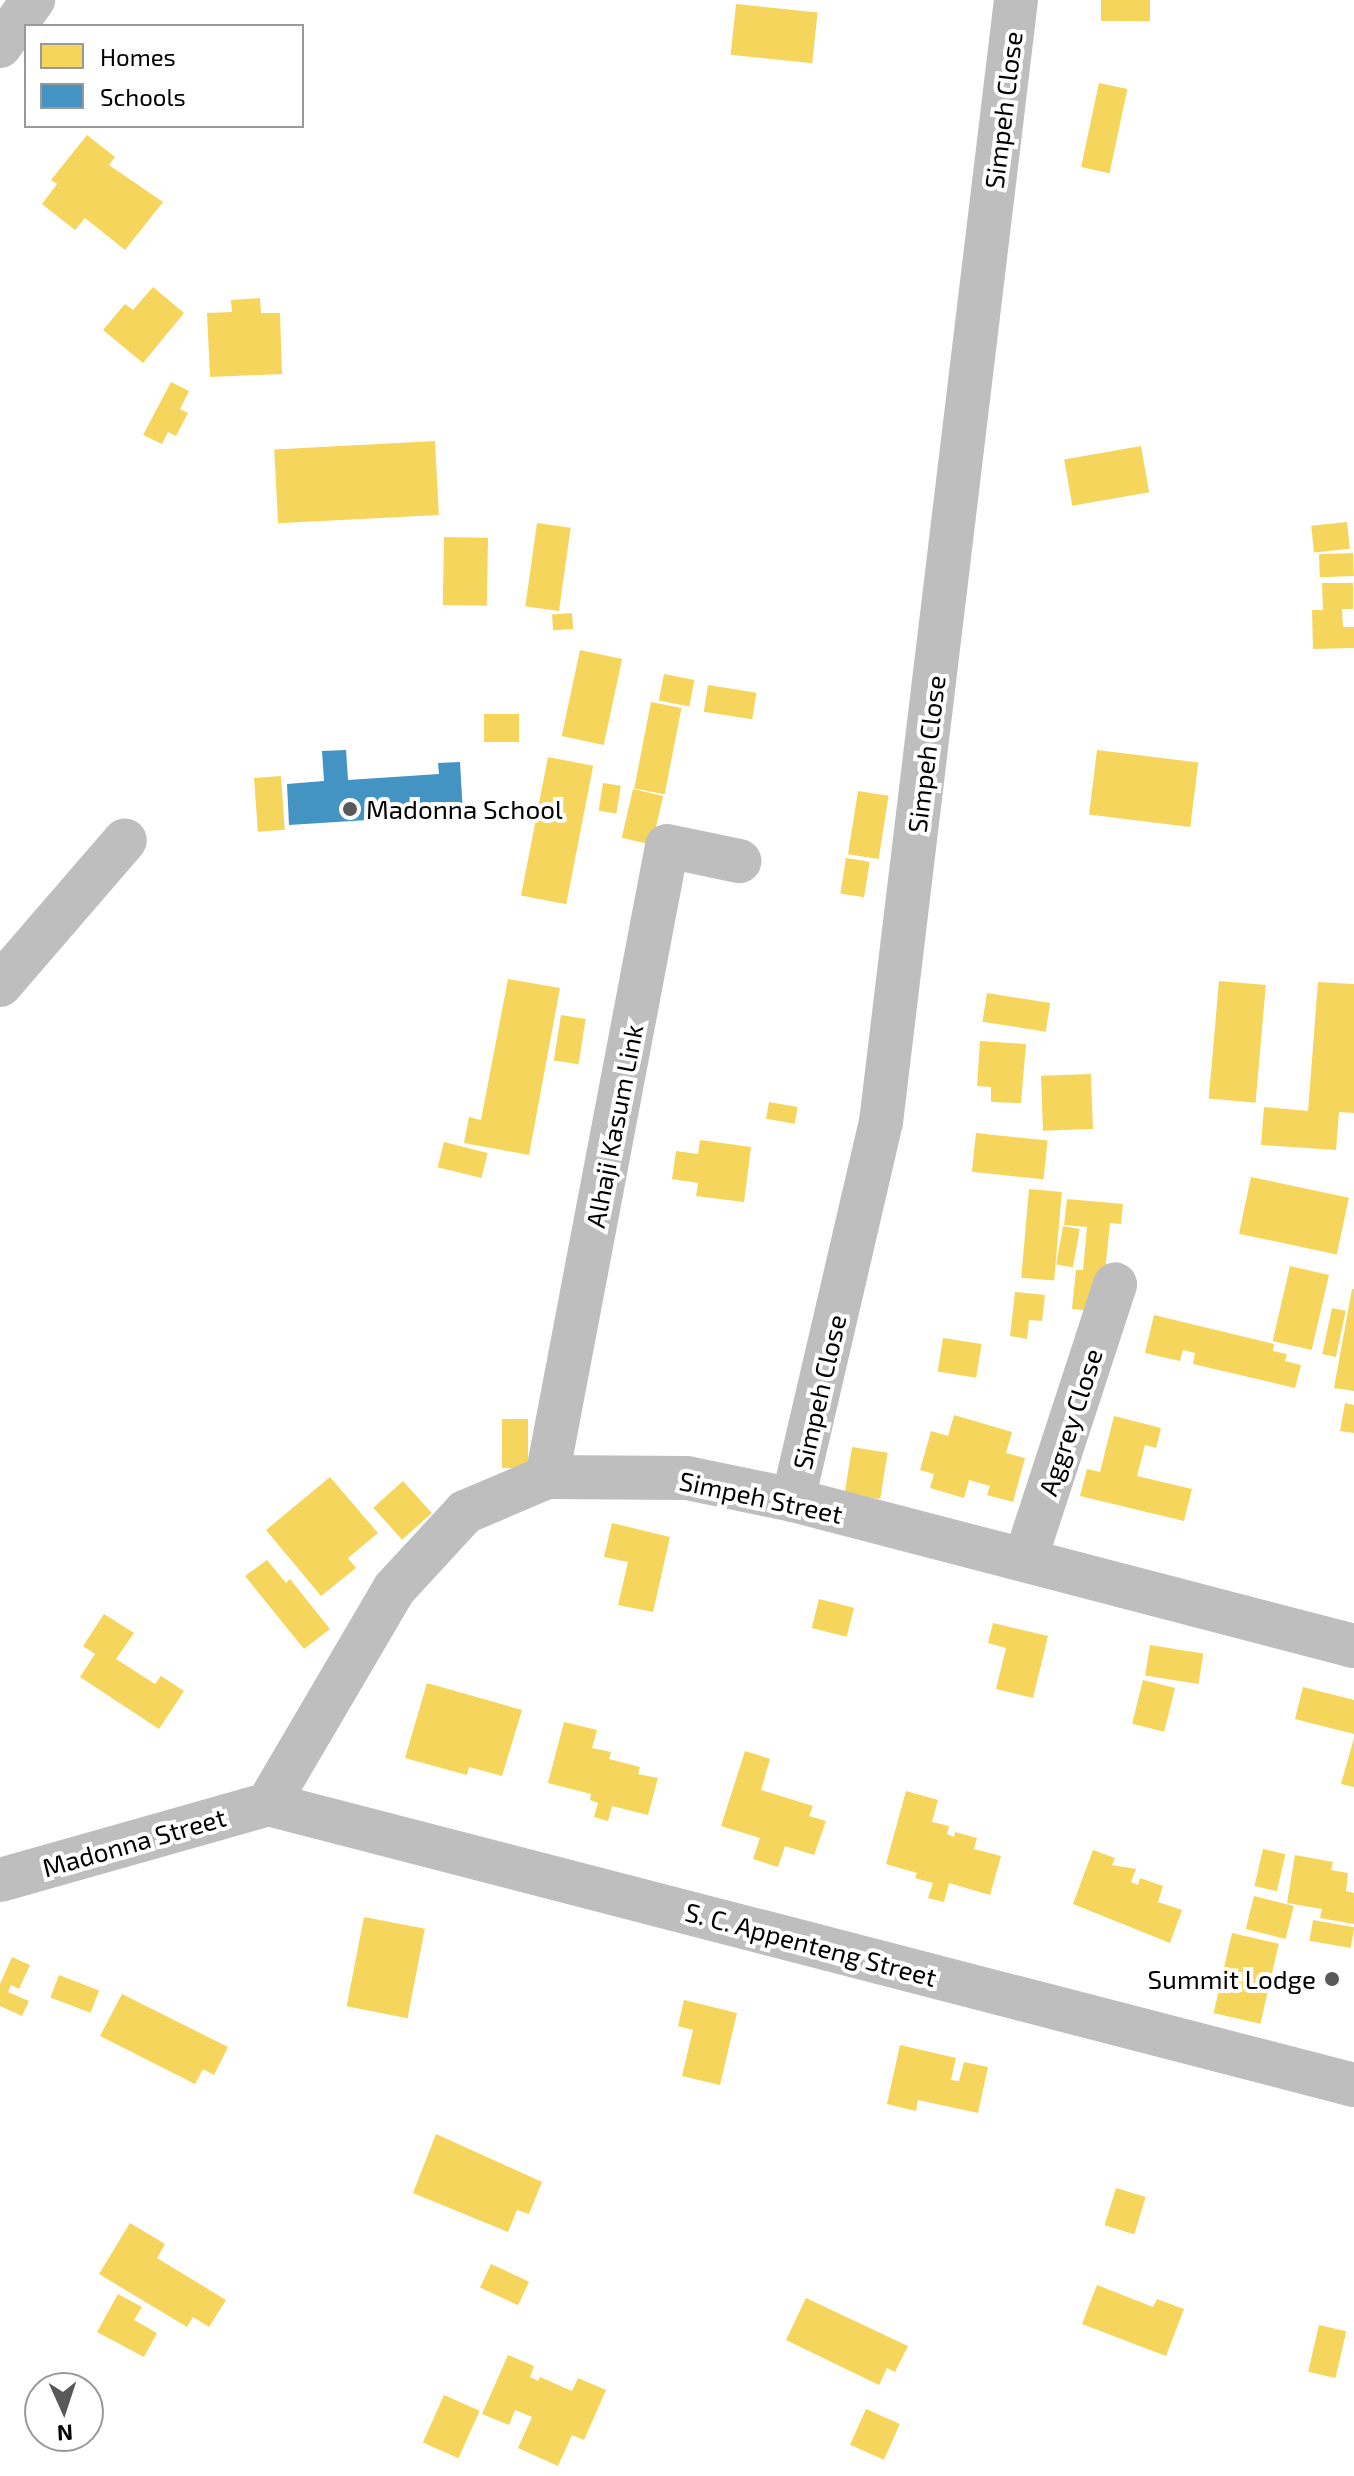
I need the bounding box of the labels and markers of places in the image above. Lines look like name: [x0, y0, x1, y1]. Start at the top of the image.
place label: Madonna School: [366, 793, 563, 825]
marker: Madonna School: [341, 800, 359, 818]
place label: Summit Lodge: [1148, 1963, 1316, 1995]
marker: Summit Lodge: [1323, 1970, 1341, 1988]

